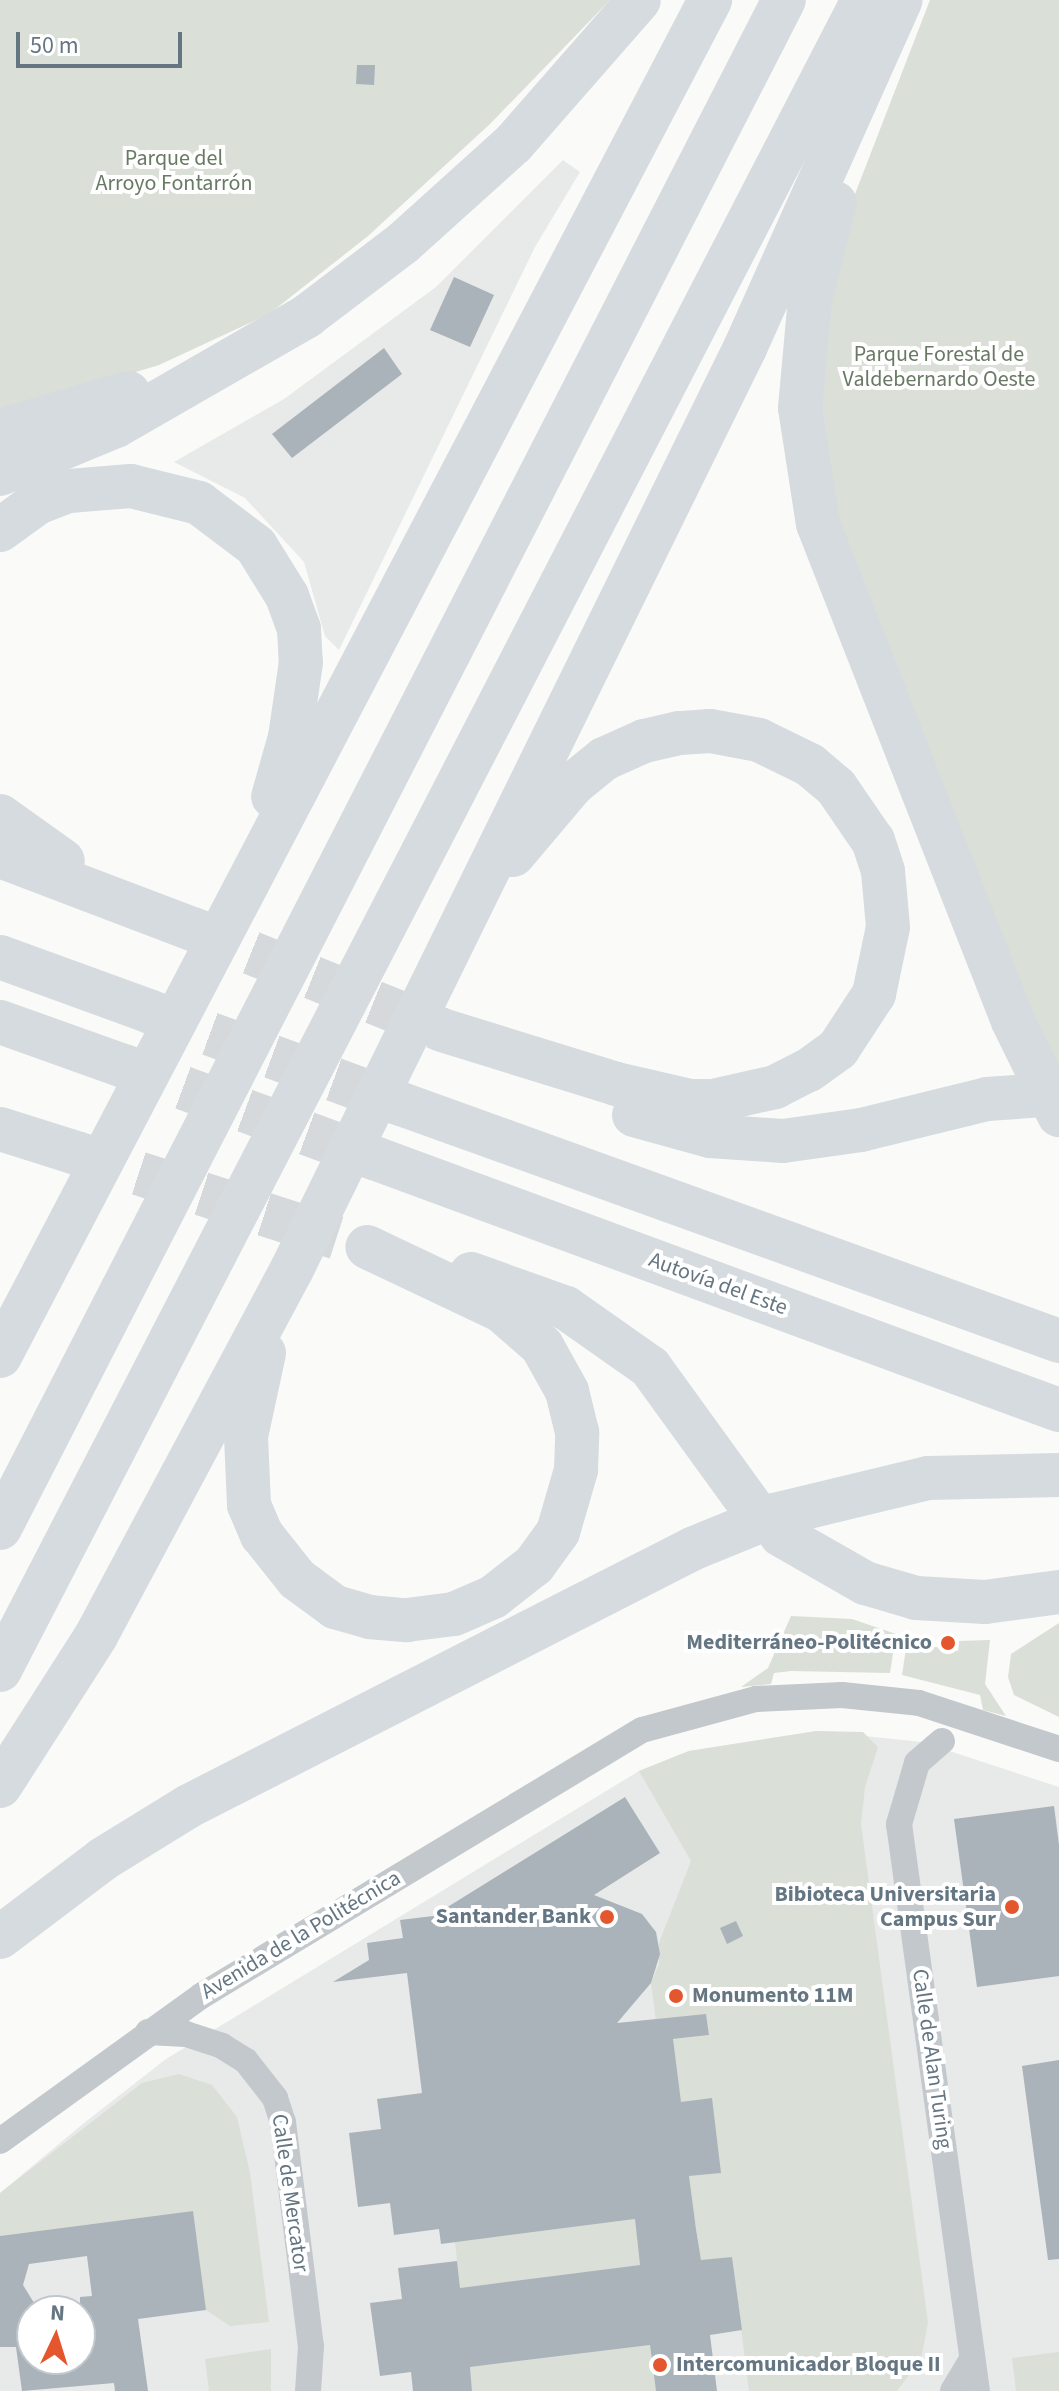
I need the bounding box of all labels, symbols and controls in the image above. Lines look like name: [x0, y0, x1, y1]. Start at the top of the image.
scale bar: [20, 16, 186, 66]
text: 50 m: [30, 28, 79, 63]
park label: Parque del Arroyo Fontarrón: [96, 145, 252, 196]
park label: Parque Forestal de Valdebernardo Oeste: [843, 341, 1035, 392]
street label: Autovía del Este: [645, 1247, 791, 1321]
place label: Mediterráneo-Politécnico: [686, 1630, 932, 1656]
marker: Mediterráneo-Politécnico: [939, 1634, 957, 1652]
street label: Avenida de la Politécnica: [197, 1865, 405, 2005]
place label: Bibioteca Universitaria Campus Sur: [774, 1881, 996, 1932]
marker: Bibioteca Universitaria Campus Sur: [1003, 1898, 1021, 1916]
place label: Santander Bank: [436, 1904, 591, 1930]
marker: Santander Bank: [598, 1908, 616, 1926]
street label: Calle de Alan Turing: [906, 1967, 958, 2151]
place label: Monumento 11M: [692, 1983, 854, 2009]
marker: Monumento 11M: [667, 1987, 685, 2005]
street label: Calle de Mercator: [266, 2112, 314, 2274]
north arrow: [16, 2295, 96, 2375]
text: N: [49, 2297, 66, 2330]
place label: Intercomunicador Bloque II: [676, 2352, 941, 2378]
marker: Intercomunicador Bloque II: [651, 2356, 669, 2374]

